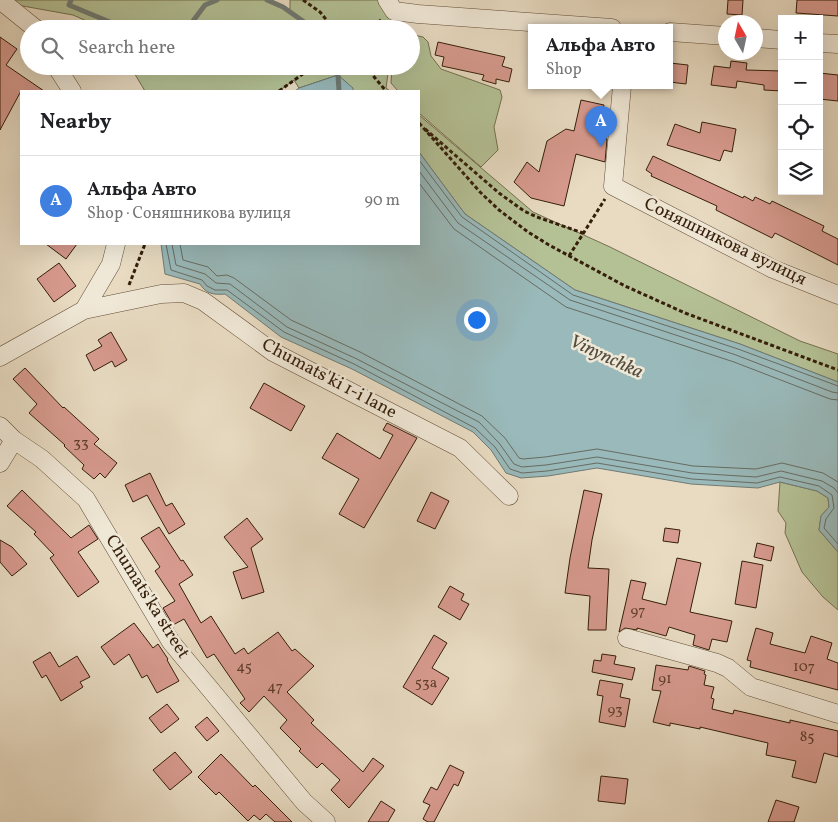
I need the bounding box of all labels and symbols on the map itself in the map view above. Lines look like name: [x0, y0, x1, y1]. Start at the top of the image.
north arrow: [718, 15, 763, 60]
pin: A: [585, 106, 617, 147]
street label: Соняшникова вулиця: [639, 192, 811, 292]
your location: [464, 307, 490, 333]
water label: Vinynchka: [565, 329, 647, 385]
street label: Chumats'ki 1-i lane: [257, 333, 401, 425]
house number: 33: [73, 433, 89, 454]
street label: Chumats'ka street: [99, 530, 195, 664]
house number: 97: [630, 601, 646, 622]
house number: 45: [236, 657, 252, 678]
house number: 107: [793, 657, 815, 678]
house number: 91: [658, 669, 672, 690]
house number: 53а: [415, 673, 437, 694]
house number: 47: [267, 677, 283, 698]
house number: 93: [607, 700, 623, 721]
house number: 85: [800, 727, 814, 748]

